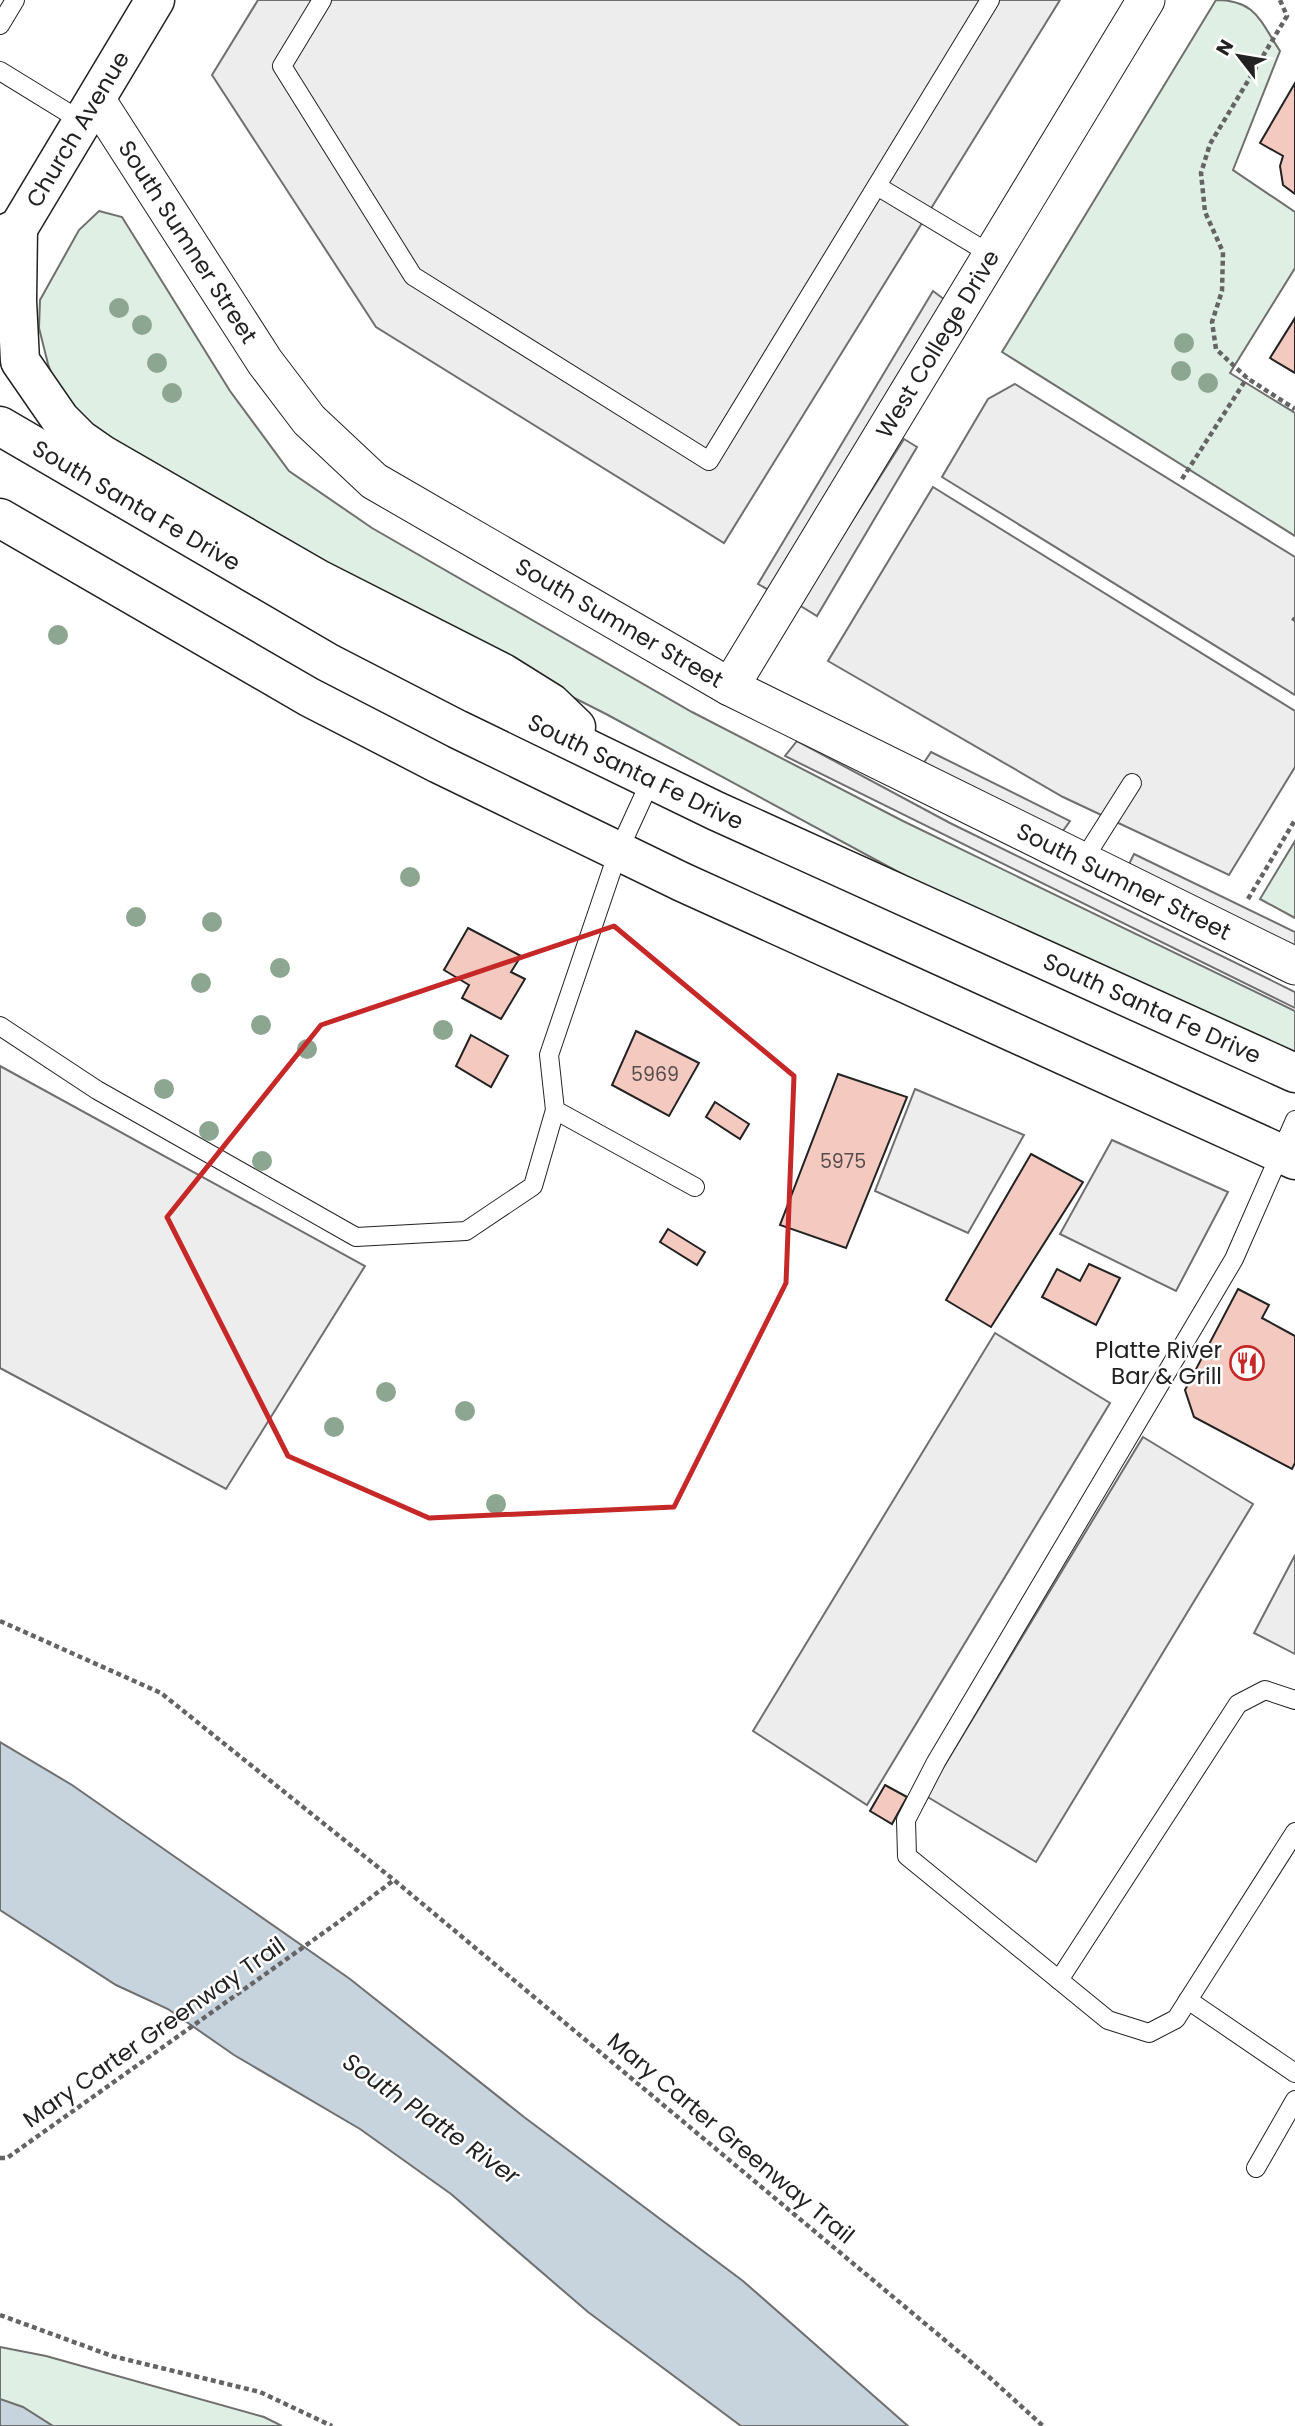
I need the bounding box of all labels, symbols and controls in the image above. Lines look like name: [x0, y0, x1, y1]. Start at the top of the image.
north arrow: [1204, 21, 1274, 91]
text: N: [1210, 34, 1240, 61]
street label: Church Avenue: [18, 45, 137, 213]
street label: South Sumner Street: [111, 134, 265, 350]
street label: West College Drive: [868, 244, 1007, 444]
street label: South Santa Fe Drive: [27, 432, 247, 579]
street label: South Sumner Street: [509, 550, 729, 696]
street label: South Santa Fe Drive: [522, 706, 749, 837]
street label: South Sumner Street: [1011, 815, 1236, 948]
street label: South Santa Fe Drive: [1038, 945, 1266, 1071]
house number: 5969: [631, 1061, 679, 1088]
house number: 5975: [820, 1148, 866, 1175]
place label: Platte River Bar & Grill: [1095, 1334, 1222, 1392]
restaurant icon: Platte River Bar & Grill: [1228, 1344, 1266, 1382]
street label: Mary Carter Greenway Trail: [16, 1929, 292, 2135]
street label: Mary Carter Greenway Trail: [601, 2025, 861, 2251]
water label: South Platte River: [336, 2045, 527, 2193]

